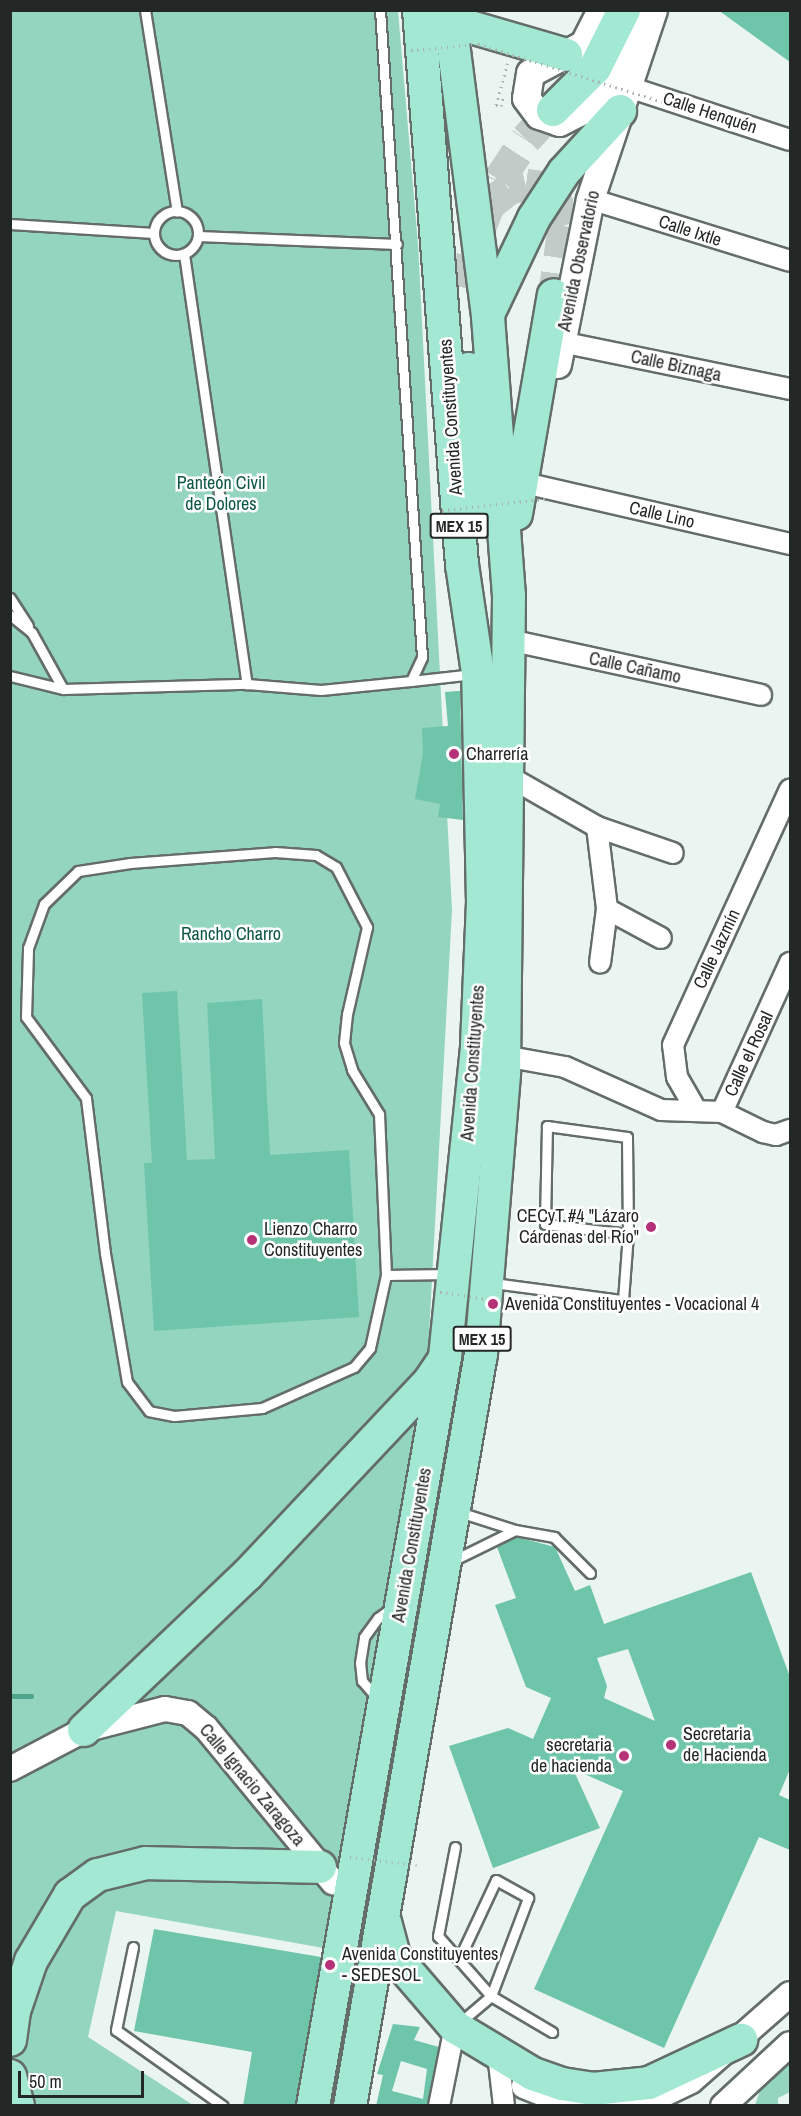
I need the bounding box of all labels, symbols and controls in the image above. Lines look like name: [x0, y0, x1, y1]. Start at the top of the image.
street label: Calle Henquén: [660, 88, 760, 138]
street label: Avenida Observatorio: [554, 189, 604, 333]
street label: Calle Ixtle: [656, 211, 724, 251]
street label: Avenida Constituyentes: [435, 338, 467, 496]
street label: Calle Biznaga: [629, 346, 723, 386]
park label: Panteón Civil de Dolores: [177, 473, 265, 516]
street label: Calle Lino: [627, 497, 697, 533]
road number: MEX 15: [429, 513, 489, 539]
street label: Calle Cañamo: [587, 648, 683, 688]
place label: Charrería: [466, 743, 528, 765]
marker: Charrería: [447, 747, 461, 761]
street label: Calle Jazmín: [689, 906, 745, 992]
park label: Rancho Charro: [181, 923, 281, 945]
street label: Avenida Constituyentes: [457, 984, 489, 1142]
street label: Calle el Rosal: [720, 1008, 778, 1100]
place label: CECyT #4 "Lázaro Cárdenas del Río": [516, 1206, 639, 1248]
place label: Lienzo Charro Constituyentes: [264, 1219, 362, 1262]
marker: CECyT #4 "Lázaro Cárdenas del Río": [644, 1220, 658, 1234]
marker: Lienzo Charro Constituyentes: [245, 1233, 259, 1247]
place label: Avenida Constituyentes - Vocacional 4: [505, 1293, 759, 1315]
marker: Avenida Constituyentes - Vocacional 4: [486, 1297, 500, 1311]
road number: MEX 15: [452, 1326, 512, 1352]
street label: Avenida Constituyentes: [388, 1466, 436, 1624]
street label: Calle Ignacio Zaragoza: [195, 1720, 309, 1850]
place label: Secretaria de Hacienda: [683, 1724, 767, 1766]
place label: secretaria de hacienda: [531, 1735, 612, 1778]
marker: Secretaria de Hacienda: [664, 1738, 678, 1752]
marker: secretaria de hacienda: [617, 1749, 631, 1763]
place label: Avenida Constituyentes - SEDESOL: [342, 1944, 498, 1986]
marker: Avenida Constituyentes - SEDESOL: [323, 1958, 337, 1972]
scale bar: [21, 2059, 147, 2097]
text: 50 m: [29, 2069, 62, 2094]

